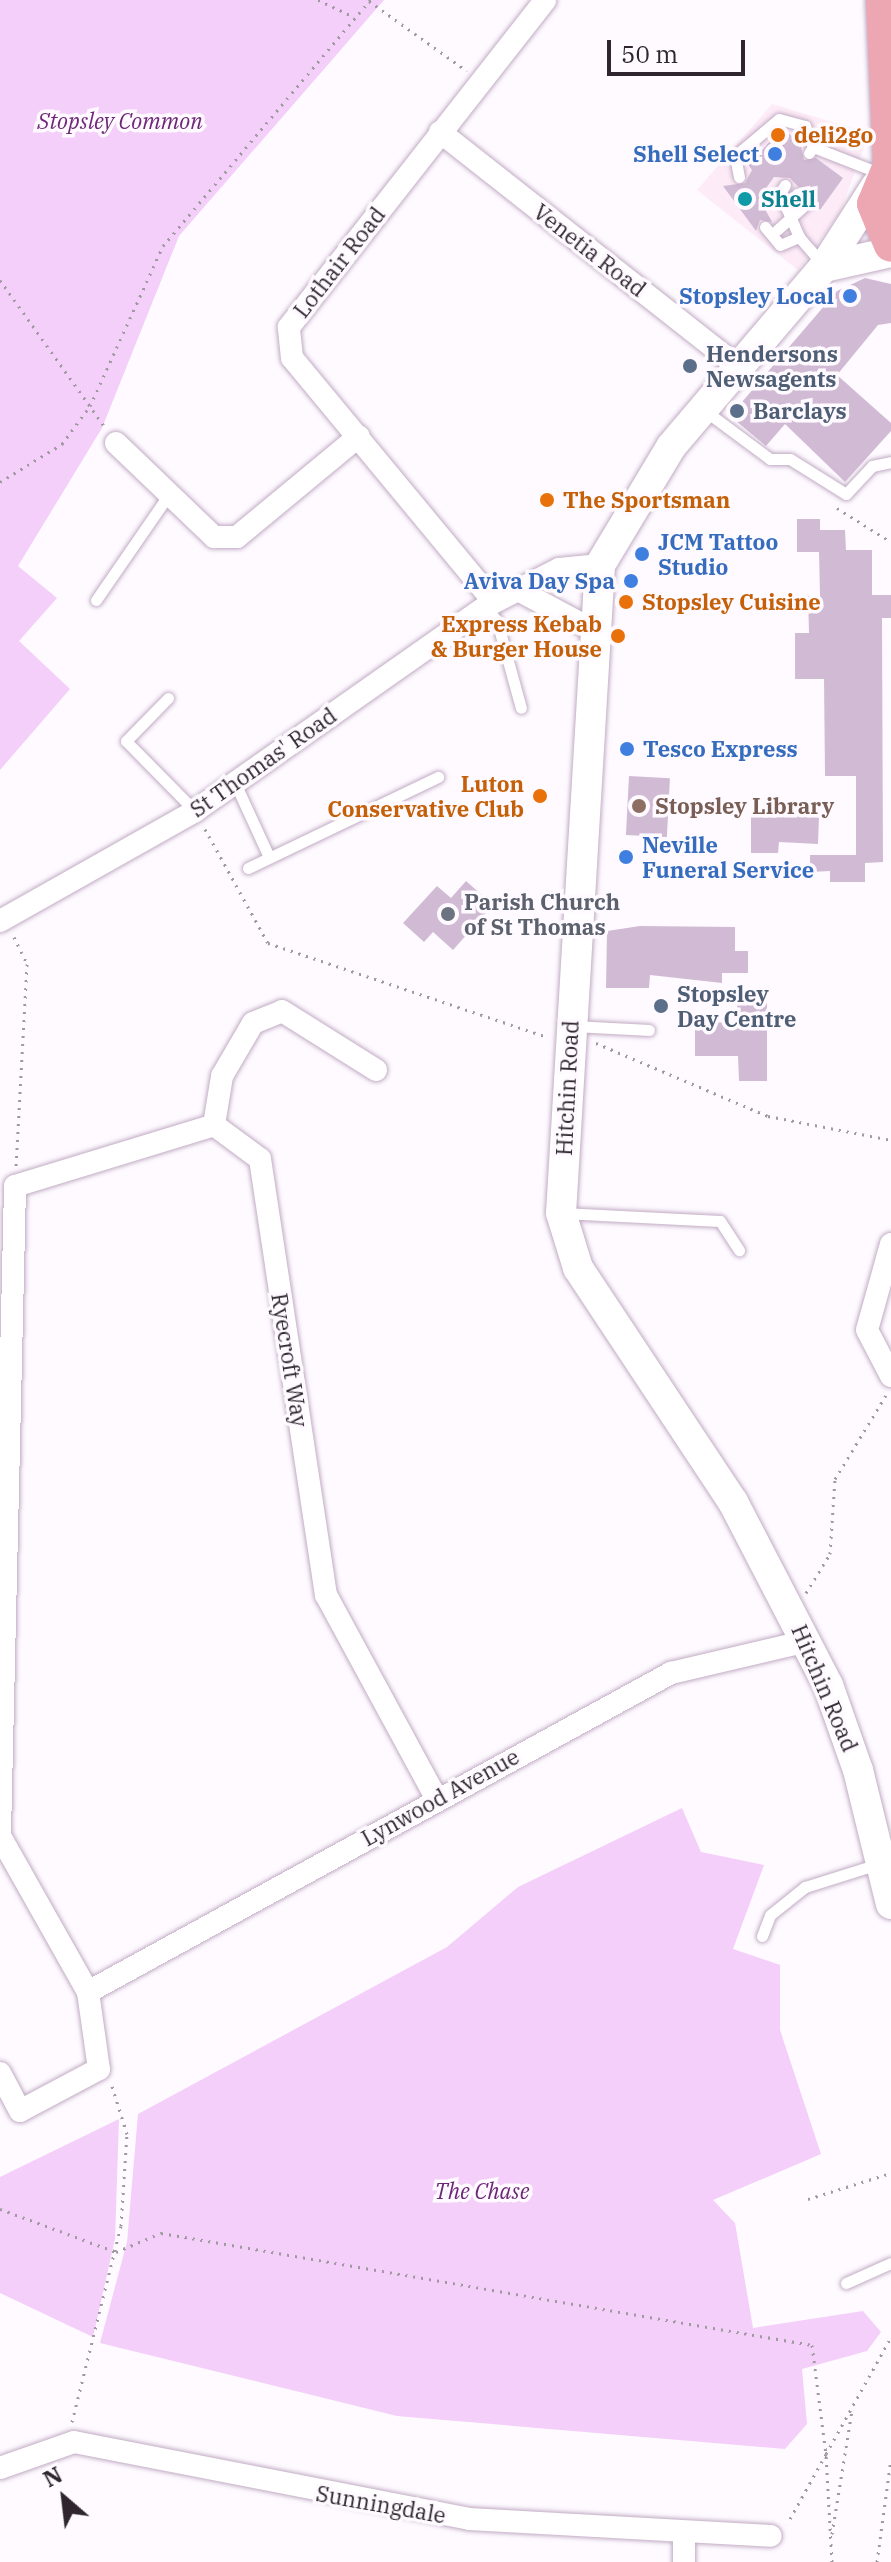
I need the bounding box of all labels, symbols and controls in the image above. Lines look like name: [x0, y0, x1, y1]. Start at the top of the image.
scale bar: [611, 24, 749, 74]
text: 50 m: [621, 38, 678, 70]
park label: Stopsley Common: [37, 108, 203, 134]
place label: deli2go: [794, 122, 873, 148]
marker: deli2go: [769, 126, 787, 144]
place label: Shell Select: [633, 141, 759, 167]
marker: Shell Select: [766, 145, 784, 163]
place label: Shell: [761, 186, 816, 212]
marker: Shell: [736, 190, 754, 208]
street label: Venetia Road: [529, 198, 651, 302]
street label: Lothair Road: [288, 201, 390, 323]
place label: Stopsley Local: [679, 283, 834, 309]
marker: Stopsley Local: [841, 287, 859, 305]
place label: Hendersons Newsagents: [706, 340, 838, 392]
marker: Hendersons Newsagents: [681, 357, 699, 375]
place label: Barclays: [753, 398, 847, 424]
marker: Barclays: [728, 402, 746, 420]
place label: The Sportsman: [563, 487, 730, 513]
marker: The Sportsman: [538, 491, 556, 509]
place label: JCM Tattoo Studio: [658, 528, 778, 580]
marker: JCM Tattoo Studio: [633, 545, 651, 563]
place label: Aviva Day Spa: [464, 568, 615, 594]
marker: Aviva Day Spa: [622, 572, 640, 590]
place label: Stopsley Cuisine: [642, 589, 821, 615]
marker: Stopsley Cuisine: [617, 593, 635, 611]
place label: Express Kebab & Burger House: [431, 610, 602, 662]
marker: Express Kebab & Burger House: [609, 627, 627, 645]
street label: St Thomas' Road: [185, 702, 341, 822]
place label: Tesco Express: [643, 736, 798, 762]
marker: Tesco Express: [618, 740, 636, 758]
place label: Luton Conservative Club: [327, 770, 524, 822]
marker: Luton Conservative Club: [531, 787, 549, 805]
place label: Stopsley Library: [655, 793, 834, 819]
marker: Stopsley Library: [630, 797, 648, 815]
place label: Neville Funeral Service: [642, 831, 814, 882]
marker: Neville Funeral Service: [617, 848, 635, 866]
place label: Parish Church of St Thomas: [464, 888, 620, 940]
marker: Parish Church of St Thomas: [439, 905, 457, 923]
place label: Stopsley Day Centre: [677, 980, 797, 1032]
marker: Stopsley Day Centre: [652, 997, 670, 1015]
street label: Hitchin Road: [550, 1020, 584, 1156]
street label: Ryecroft Way: [266, 1291, 314, 1429]
street label: Hitchin Road: [786, 1620, 864, 1756]
street label: Lynwood Avenue: [357, 1743, 523, 1851]
park label: The Chase: [435, 2178, 529, 2204]
north arrow: [24, 2458, 104, 2538]
text: N: [38, 2459, 67, 2493]
street label: Sunningdale: [314, 2480, 448, 2528]

